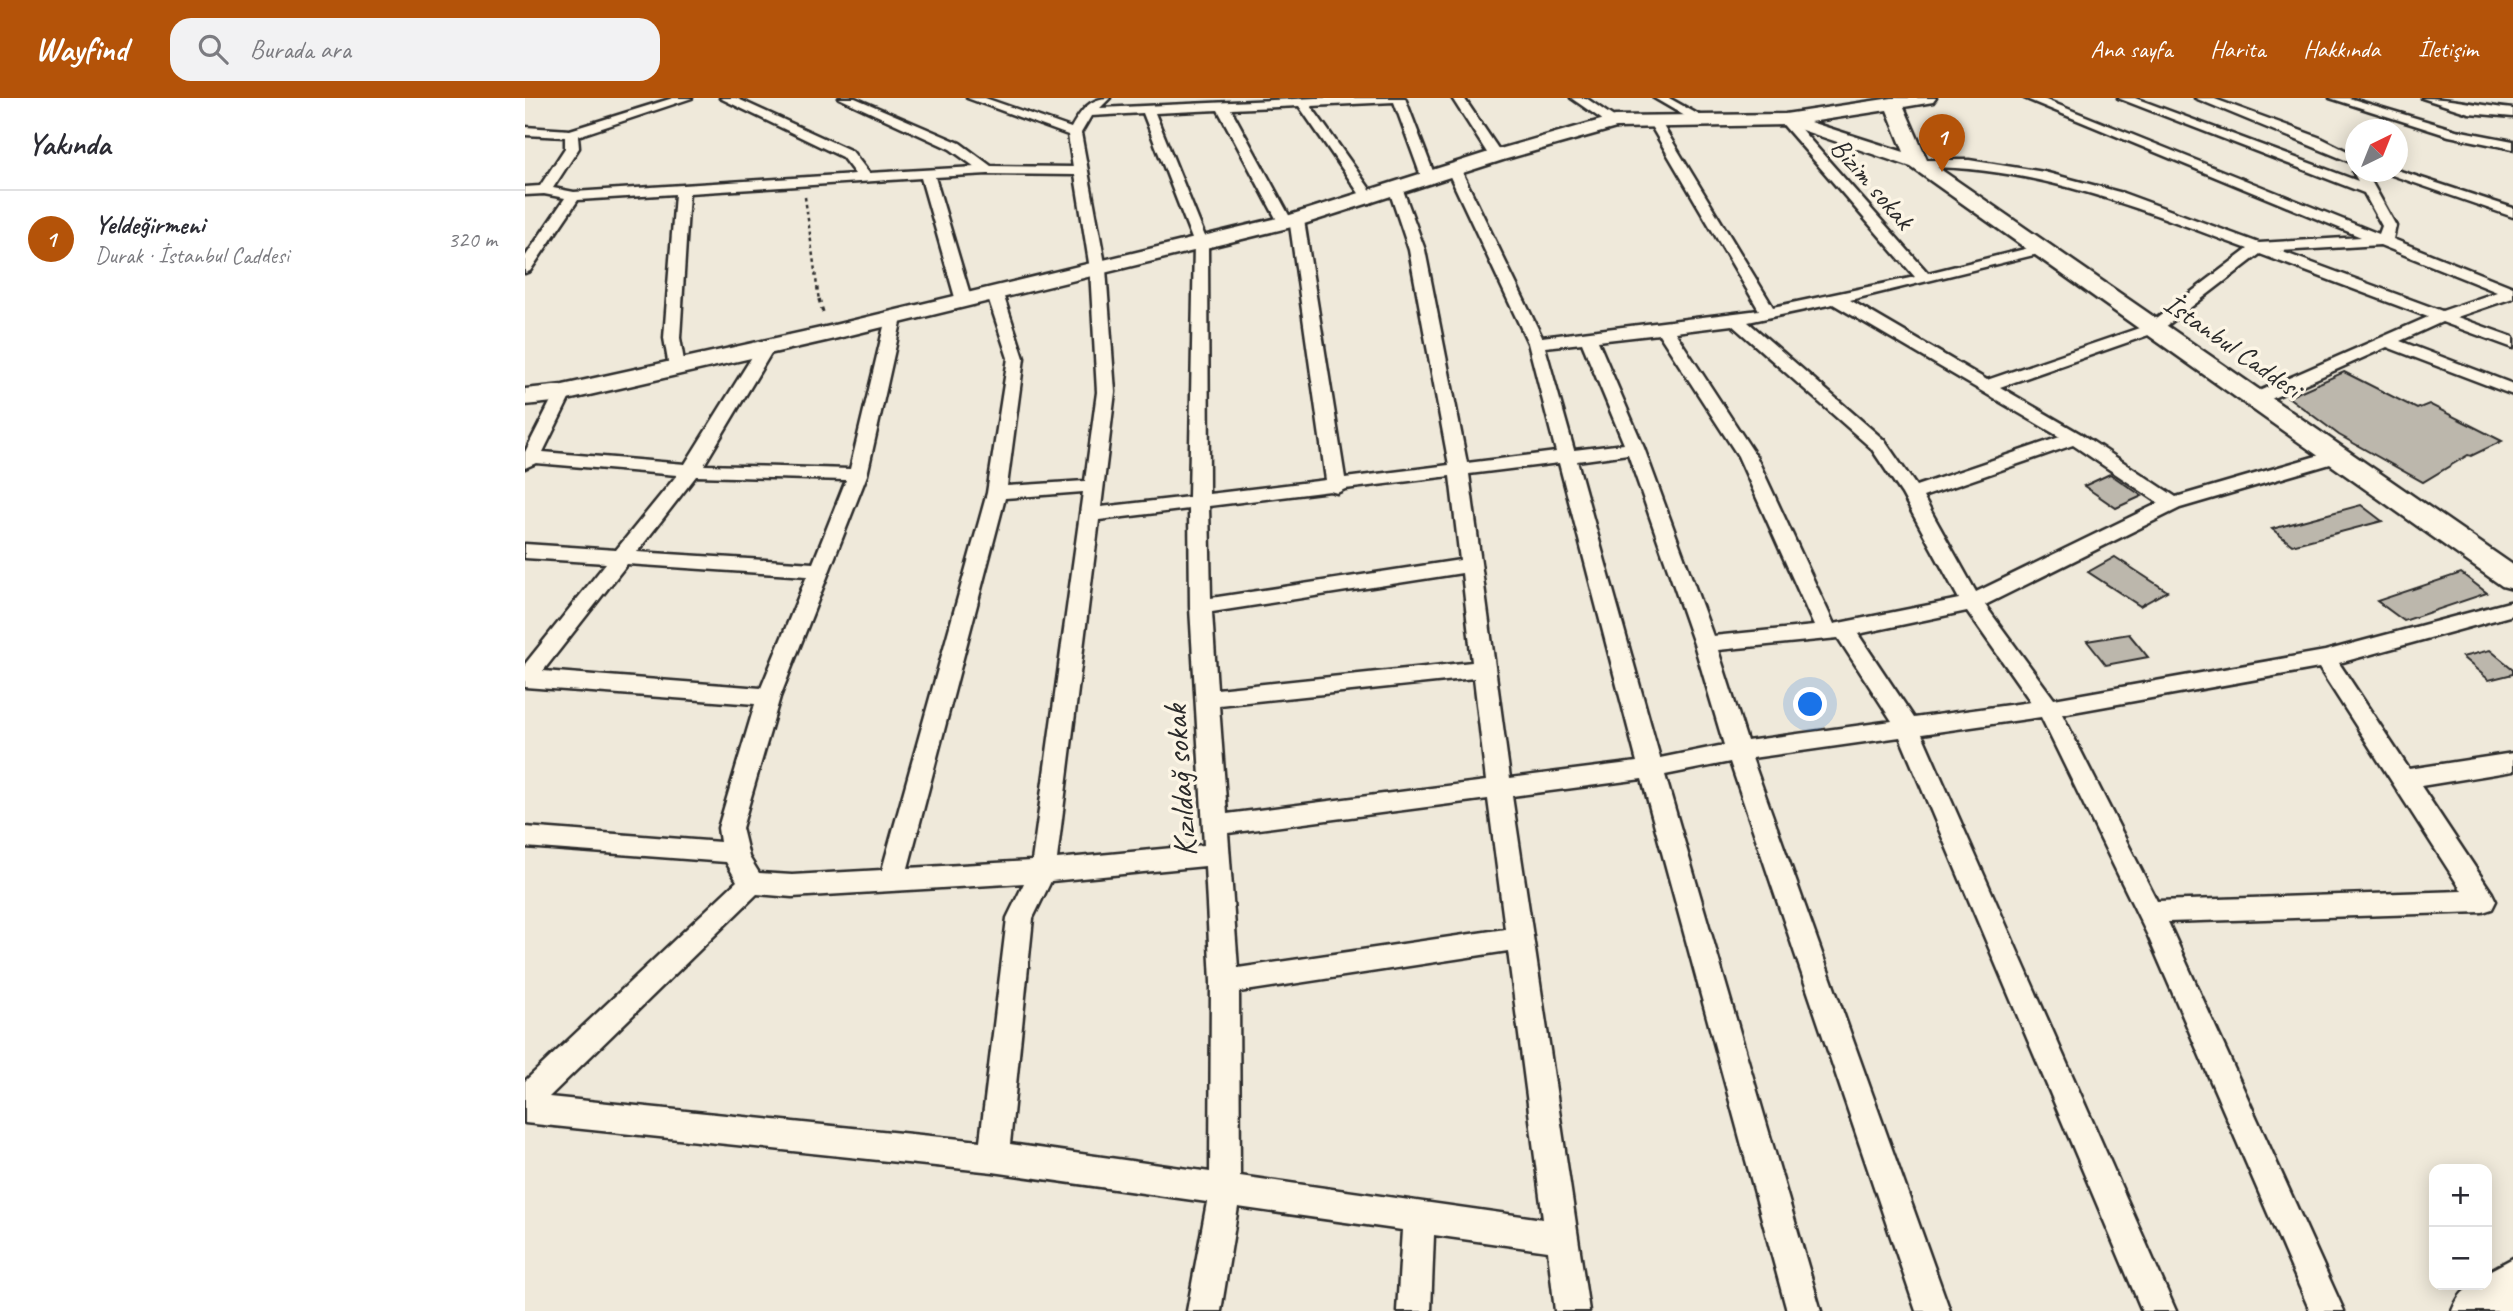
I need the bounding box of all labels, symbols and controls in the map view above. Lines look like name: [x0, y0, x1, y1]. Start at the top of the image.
search box: [170, 18, 660, 81]
text: Wayfind: [35, 28, 128, 70]
icon: search: [194, 30, 232, 68]
text: Burada ara: [250, 33, 351, 66]
text: Ana sayfa: [2091, 34, 2172, 64]
text: Harita: [2210, 34, 2265, 64]
text: Hakkında: [2303, 34, 2380, 64]
text: İletişim: [2418, 34, 2478, 64]
pin: 1: [1919, 114, 1965, 172]
north arrow: [2345, 119, 2408, 182]
text: Yakında: [28, 125, 110, 163]
street label: Bizim sokak: [1823, 130, 1923, 238]
text: Yeldeğirmeni: [95, 208, 205, 241]
text: 1: [46, 225, 56, 254]
text: 320 m: [448, 225, 497, 254]
text: Durak · İstanbul Caddesi: [95, 241, 289, 270]
street label: İstanbul Caddesi: [2157, 285, 2311, 408]
your location: [1793, 687, 1827, 721]
street label: Kızıldağ sokak: [1154, 702, 1206, 858]
map controls: [2429, 1164, 2492, 1290]
button: +: [2429, 1164, 2492, 1227]
button: −: [2429, 1227, 2492, 1290]

